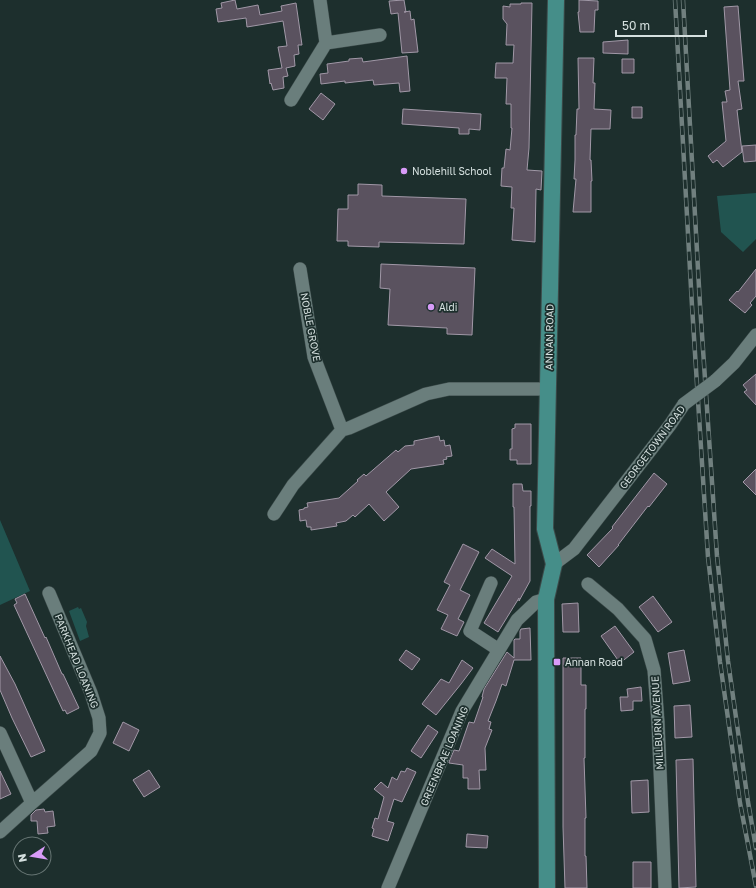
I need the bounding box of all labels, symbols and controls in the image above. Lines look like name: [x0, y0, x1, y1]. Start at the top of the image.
scale bar: [616, 12, 706, 38]
text: 50 m: [622, 18, 650, 33]
place label: Noblehill School: [412, 165, 492, 177]
marker: Noblehill School: [399, 166, 409, 176]
street label: NOBLE GROVE: [298, 292, 324, 362]
place label: Aldi: [439, 301, 457, 313]
marker: Aldi: [426, 302, 436, 312]
street label: ANNAN ROAD: [542, 304, 556, 370]
street label: GEORGETOWN ROAD: [617, 403, 687, 491]
street label: PARKHEAD LOANING: [53, 612, 101, 710]
place label: Annan Road: [565, 656, 623, 668]
marker: Annan Road: [552, 657, 562, 667]
street label: MILLBURN AVENUE: [649, 676, 665, 770]
street label: GREENBRAE LOANING: [418, 704, 470, 808]
north arrow: [12, 836, 52, 876]
text: N: [15, 853, 29, 864]

